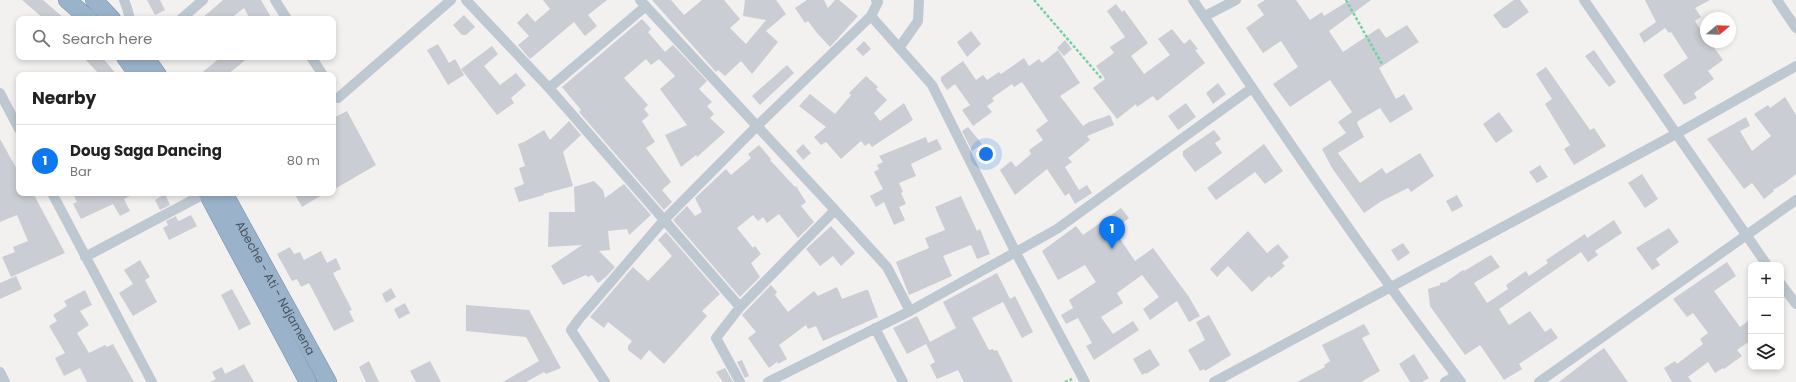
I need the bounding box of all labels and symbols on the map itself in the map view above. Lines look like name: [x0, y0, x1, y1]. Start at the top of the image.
north arrow: [1700, 12, 1736, 48]
your location: [976, 144, 996, 164]
pin: 1: [1099, 216, 1125, 249]
street label: Abeche - Ati - Ndjamena: [232, 217, 320, 358]

